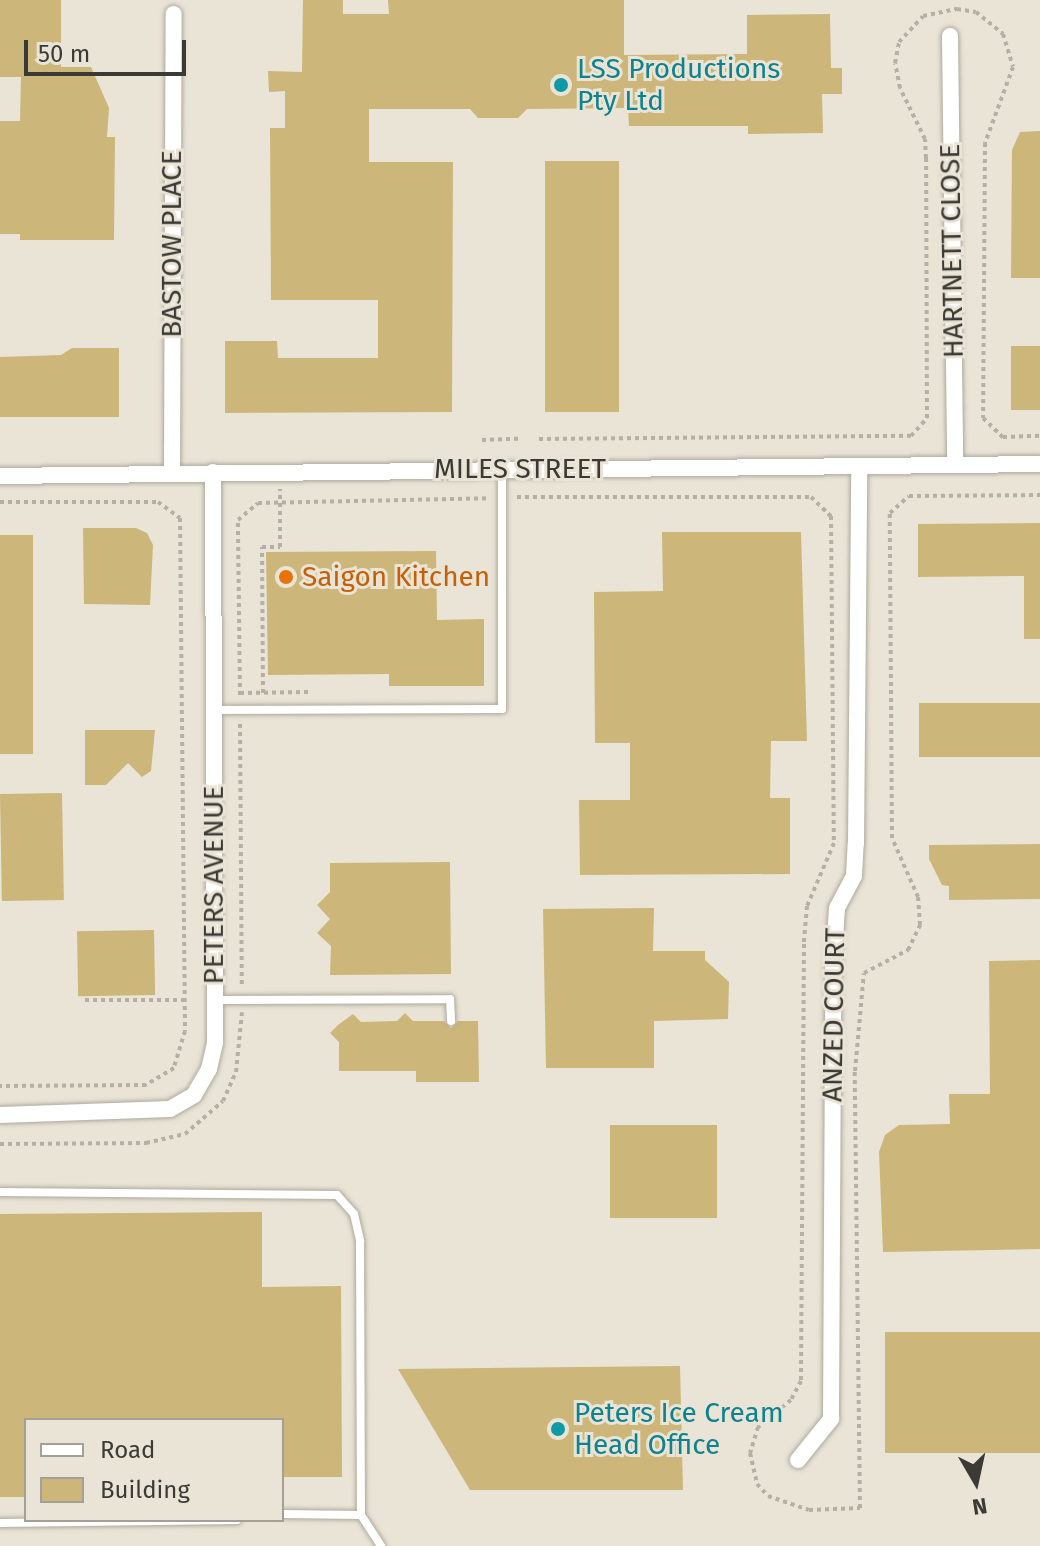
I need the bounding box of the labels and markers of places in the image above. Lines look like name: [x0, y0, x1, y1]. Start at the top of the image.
place label: LSS Productions Pty Ltd: [577, 52, 780, 118]
marker: LSS Productions Pty Ltd: [552, 76, 570, 94]
place label: Saigon Kitchen: [302, 560, 490, 594]
marker: Saigon Kitchen: [277, 568, 295, 586]
place label: Peters Ice Cream Head Office: [574, 1396, 784, 1462]
marker: Peters Ice Cream Head Office: [549, 1420, 567, 1438]

